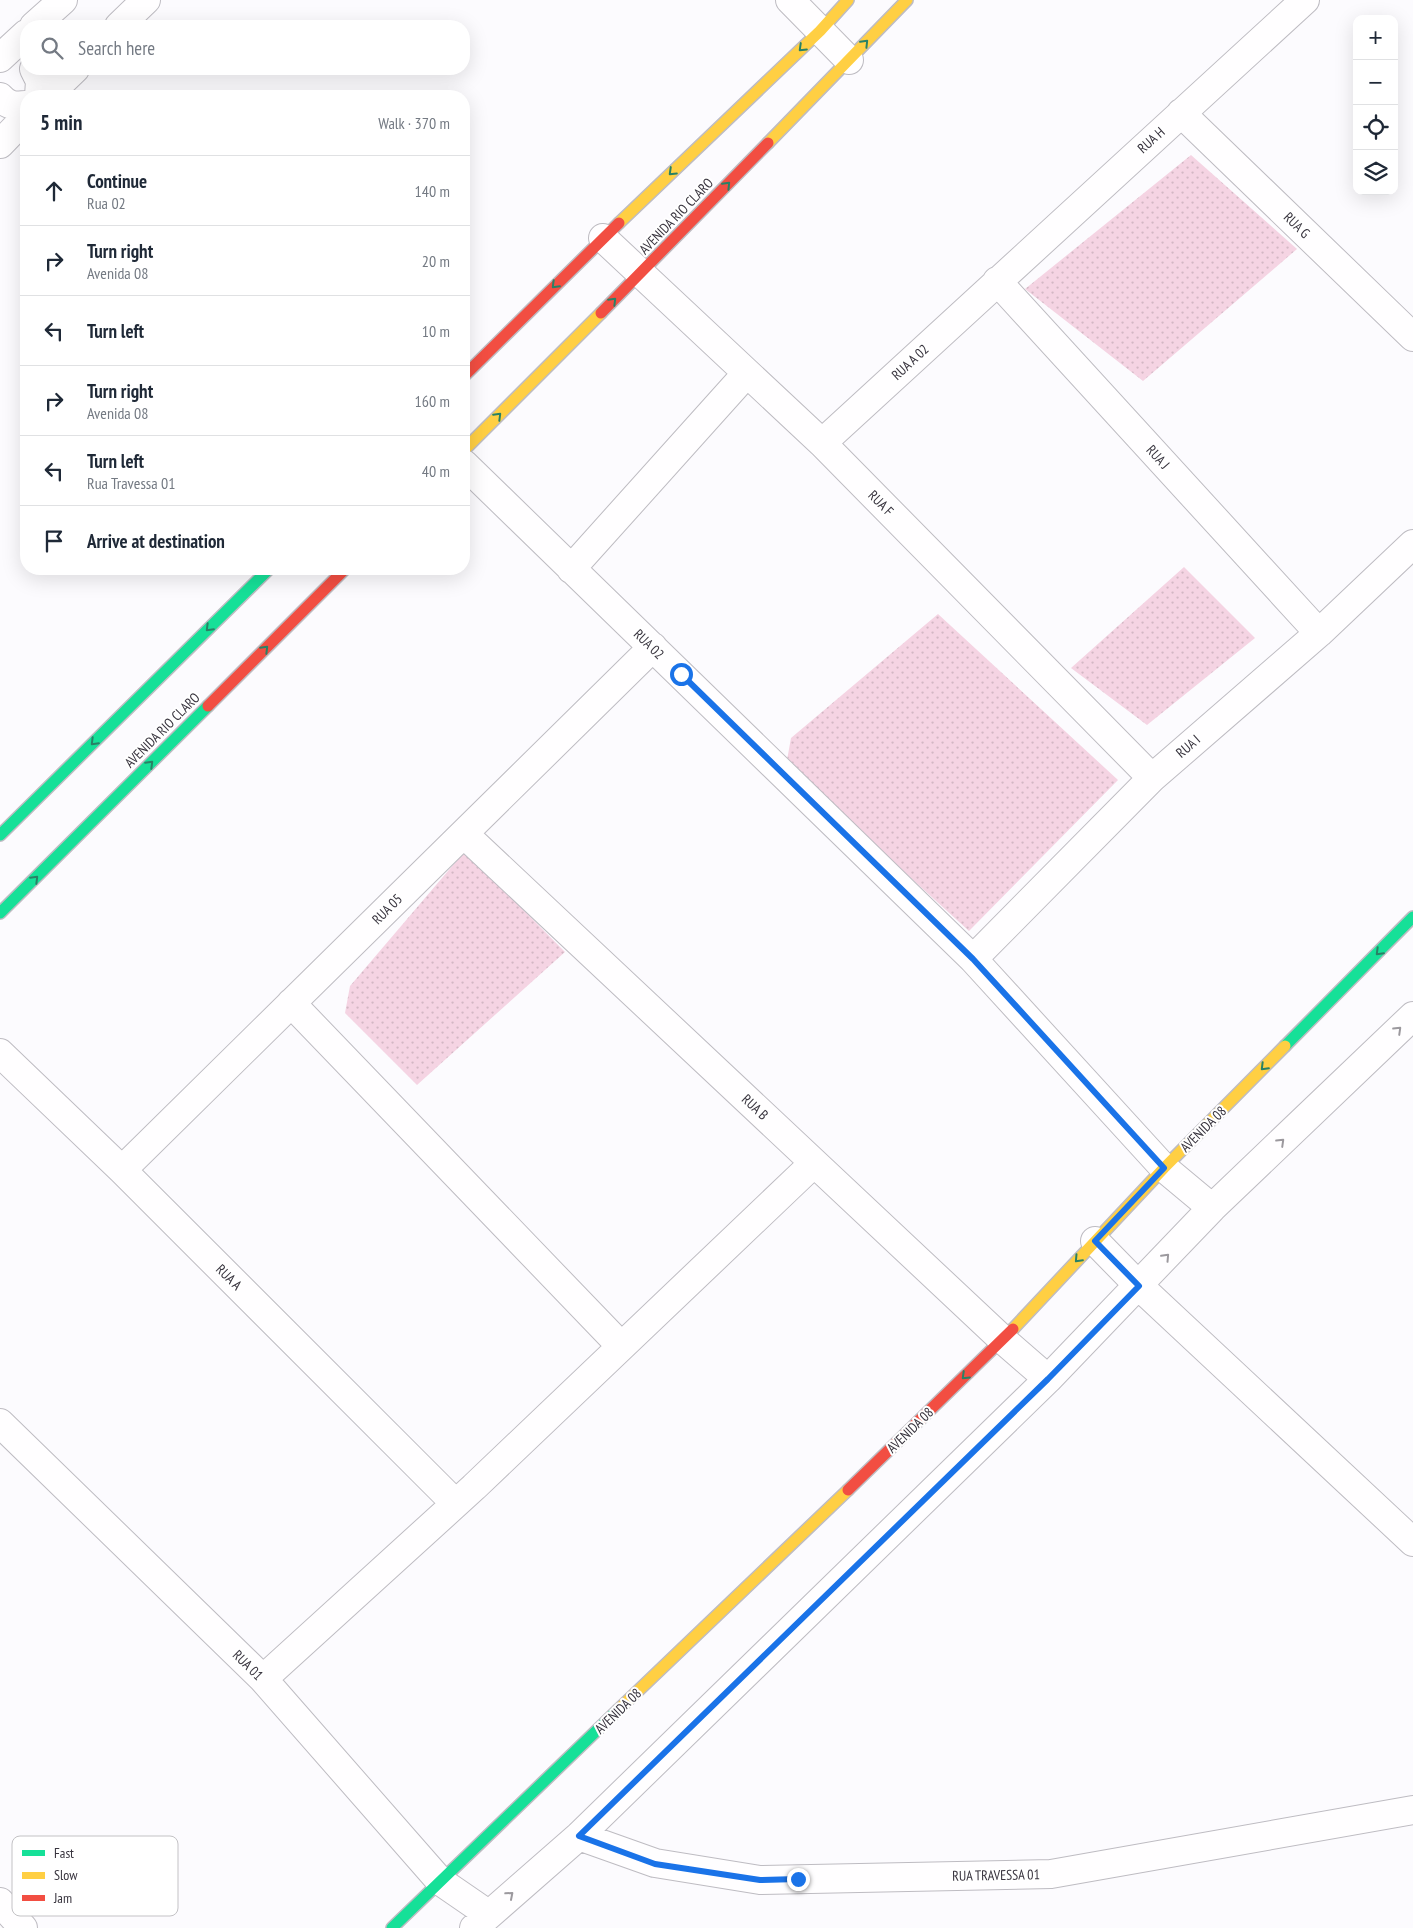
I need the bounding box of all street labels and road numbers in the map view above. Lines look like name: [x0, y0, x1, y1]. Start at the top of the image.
street label: RUA H: [1134, 123, 1168, 157]
street label: AVENIDA RIO CLARO: [635, 174, 717, 258]
street label: RUA G: [1280, 208, 1314, 242]
street label: RUA A 02: [888, 340, 932, 384]
street label: RUA J: [1142, 441, 1174, 473]
street label: RUA F: [864, 486, 898, 520]
street label: RUA 02: [630, 625, 668, 663]
street label: AVENIDA RIO CLARO: [121, 688, 204, 771]
street label: RUA I: [1172, 731, 1204, 761]
street label: RUA 05: [368, 890, 406, 928]
street label: RUA B: [738, 1090, 772, 1124]
street label: AVENIDA 08: [1176, 1102, 1230, 1156]
street label: RUA A: [212, 1260, 246, 1294]
street label: AVENIDA 08: [883, 1403, 937, 1457]
street label: RUA 01: [229, 1646, 267, 1684]
street label: AVENIDA 08: [591, 1684, 645, 1738]
street label: RUA TRAVESSA 01: [952, 1865, 1040, 1885]

